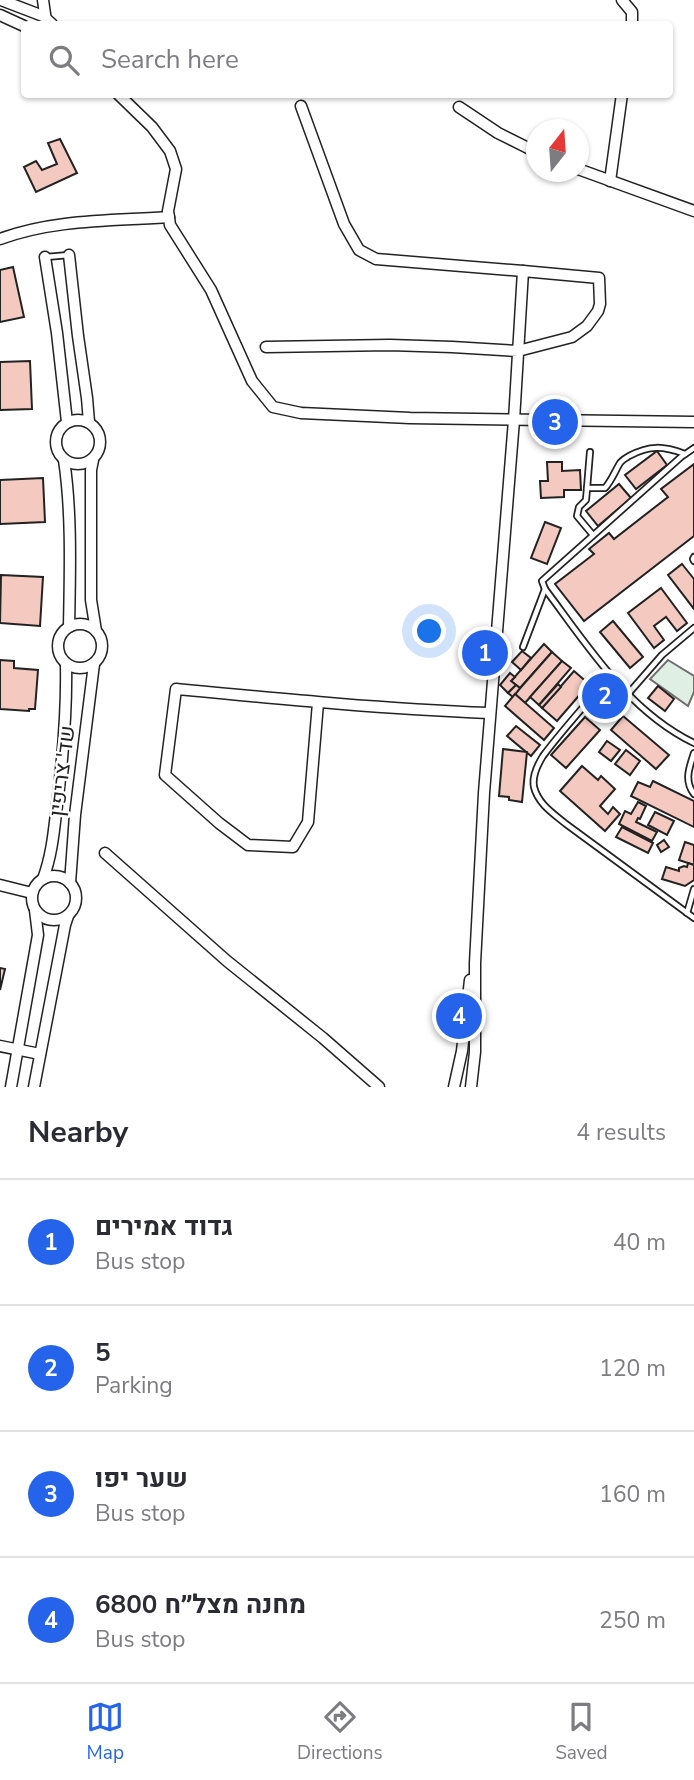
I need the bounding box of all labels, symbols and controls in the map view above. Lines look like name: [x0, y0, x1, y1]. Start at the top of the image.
search box: [21, 21, 673, 98]
icon: search: [45, 41, 83, 79]
text: Search here: [101, 42, 239, 77]
north arrow: [526, 119, 589, 182]
pin: 3: [532, 396, 578, 448]
your location: [412, 614, 446, 648]
pin: 1: [462, 627, 508, 679]
pin: 2: [582, 670, 628, 722]
street label: שד' צריפין: [43, 724, 81, 818]
pin: 4: [436, 990, 482, 1042]
text: Nearby: [28, 1112, 128, 1153]
text: 4 results: [576, 1117, 666, 1148]
text: גדוד אמירים: [95, 1209, 233, 1244]
text: 1: [44, 1227, 58, 1258]
text: 40 m: [613, 1227, 666, 1258]
text: Bus stop: [95, 1246, 186, 1277]
text: 5: [95, 1335, 111, 1370]
text: 2: [44, 1353, 58, 1384]
text: 120 m: [599, 1353, 666, 1384]
text: Parking: [95, 1370, 173, 1401]
text: שער יפו: [95, 1461, 188, 1496]
text: 3: [44, 1479, 58, 1510]
text: 160 m: [599, 1479, 666, 1510]
text: Bus stop: [95, 1498, 186, 1529]
text: מחנה מצל״ח 6800: [95, 1587, 306, 1622]
text: 4: [44, 1605, 58, 1636]
text: 250 m: [599, 1605, 666, 1636]
text: Bus stop: [95, 1624, 186, 1655]
tab: Map: [86, 1698, 124, 1766]
tab: Directions: [297, 1698, 383, 1766]
tab: Saved: [555, 1698, 608, 1766]

